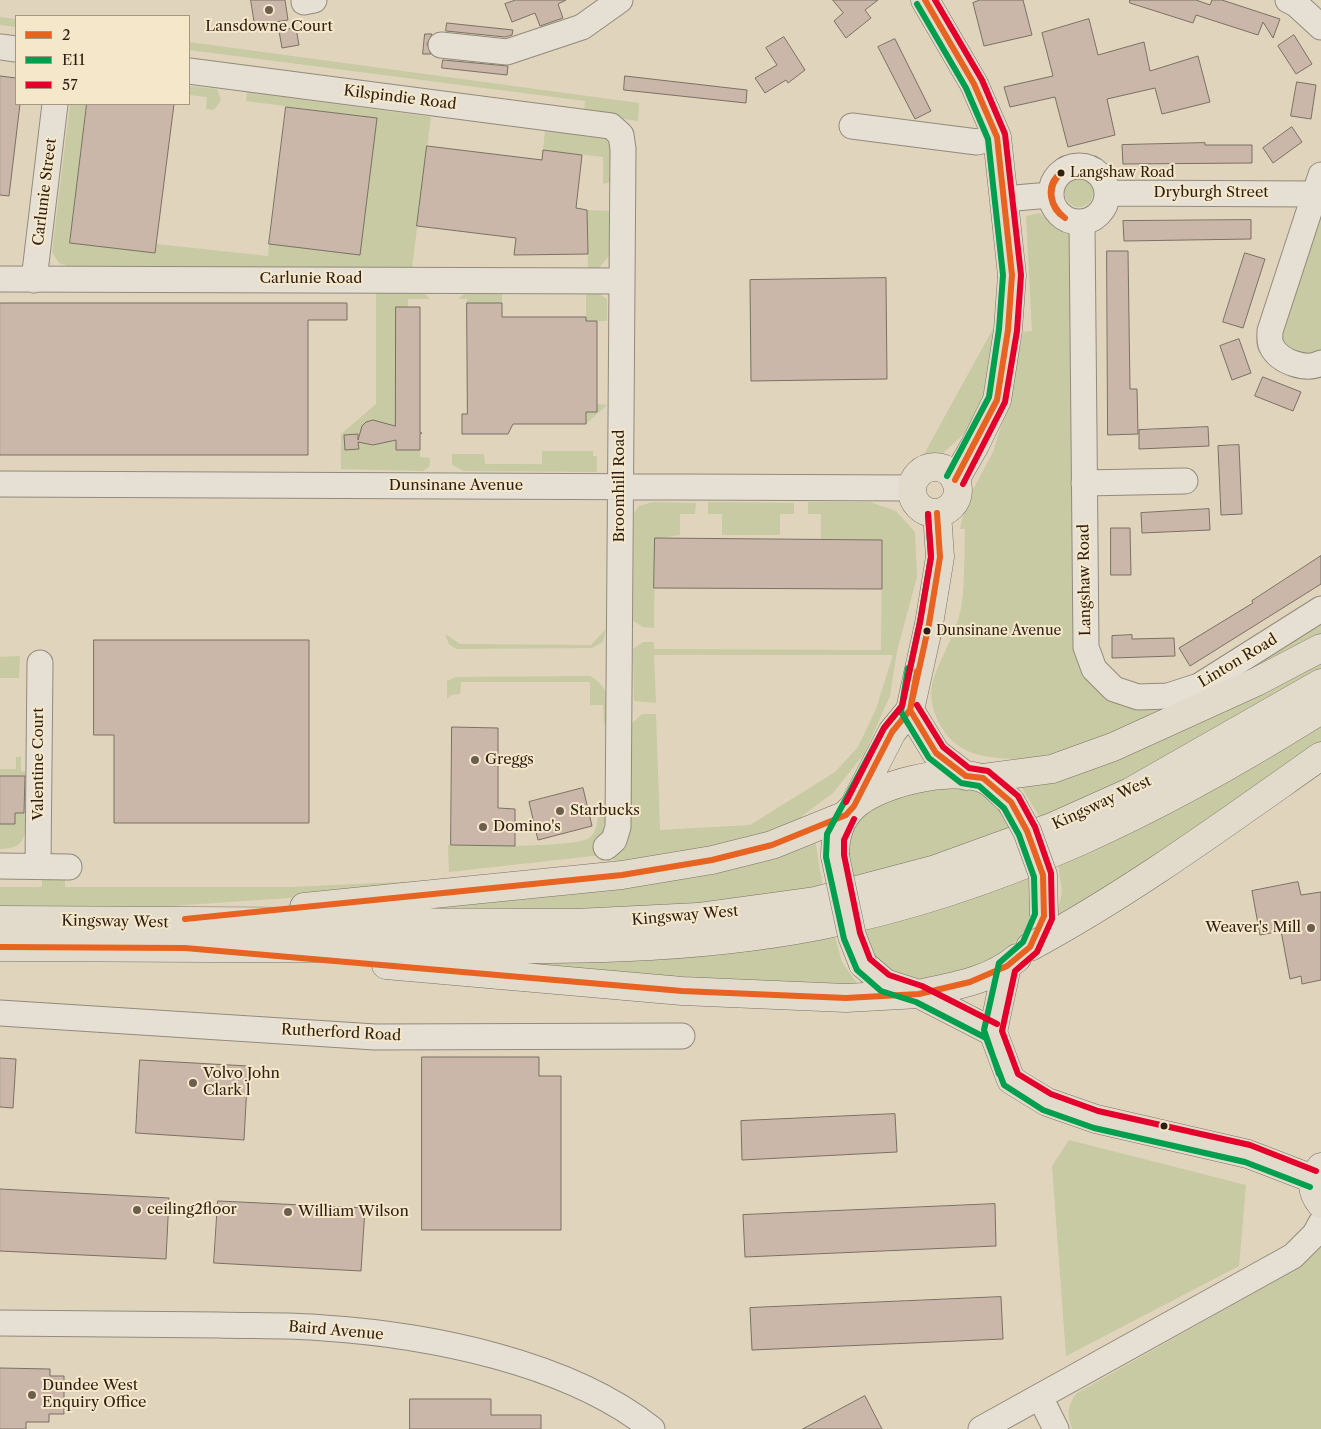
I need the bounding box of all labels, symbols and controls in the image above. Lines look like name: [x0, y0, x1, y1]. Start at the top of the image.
marker: Lansdowne Court: [263, 4, 275, 16]
legend: [15, 15, 190, 105]
place label: Lansdowne Court: [205, 18, 333, 36]
text: 2: [62, 25, 71, 44]
text: E11: [62, 50, 85, 69]
text: 57: [62, 75, 78, 94]
street label: Kilspindie Road: [343, 82, 457, 114]
street label: Carlunie Street: [29, 137, 61, 247]
place label: Langshaw Road: [1070, 165, 1175, 181]
marker: Langshaw Road: [1056, 168, 1066, 178]
street label: Dryburgh Street: [1153, 184, 1269, 202]
street label: Carlunie Road: [260, 270, 362, 288]
street label: Broomhill Road: [611, 430, 629, 542]
street label: Dunsinane Avenue: [389, 477, 523, 495]
street label: Langshaw Road: [1075, 524, 1095, 636]
place label: Dunsinane Avenue: [936, 623, 1061, 639]
marker: Dunsinane Avenue: [922, 626, 932, 636]
street label: Linton Road: [1195, 630, 1281, 692]
street label: Valentine Court: [30, 708, 48, 820]
place label: Greggs: [485, 751, 534, 769]
marker: Greggs: [469, 754, 481, 766]
street label: Kingsway West: [1050, 772, 1154, 834]
place label: Starbucks: [570, 802, 640, 820]
marker: Starbucks: [554, 805, 566, 817]
place label: Domino's: [493, 818, 561, 836]
marker: Domino's: [477, 821, 489, 833]
street label: Kingsway West: [631, 902, 739, 930]
street label: Kingsway West: [61, 912, 169, 932]
place label: Weaver's Mill: [1205, 919, 1301, 937]
marker: Weaver's Mill: [1305, 922, 1317, 934]
street label: Rutherford Road: [280, 1021, 402, 1045]
place label: Volvo John Clark l: [203, 1065, 280, 1100]
marker: Volvo John Clark l: [187, 1077, 199, 1089]
unlabelled marker: [1159, 1121, 1169, 1131]
place label: ceiling2floor: [147, 1201, 237, 1219]
place label: William Wilson: [298, 1203, 409, 1221]
marker: ceiling2floor: [131, 1204, 143, 1216]
marker: William Wilson: [282, 1206, 294, 1218]
street label: Baird Avenue: [288, 1318, 384, 1344]
place label: Dundee West Enquiry Office: [42, 1377, 146, 1412]
marker: Dundee West Enquiry Office: [26, 1389, 38, 1401]

